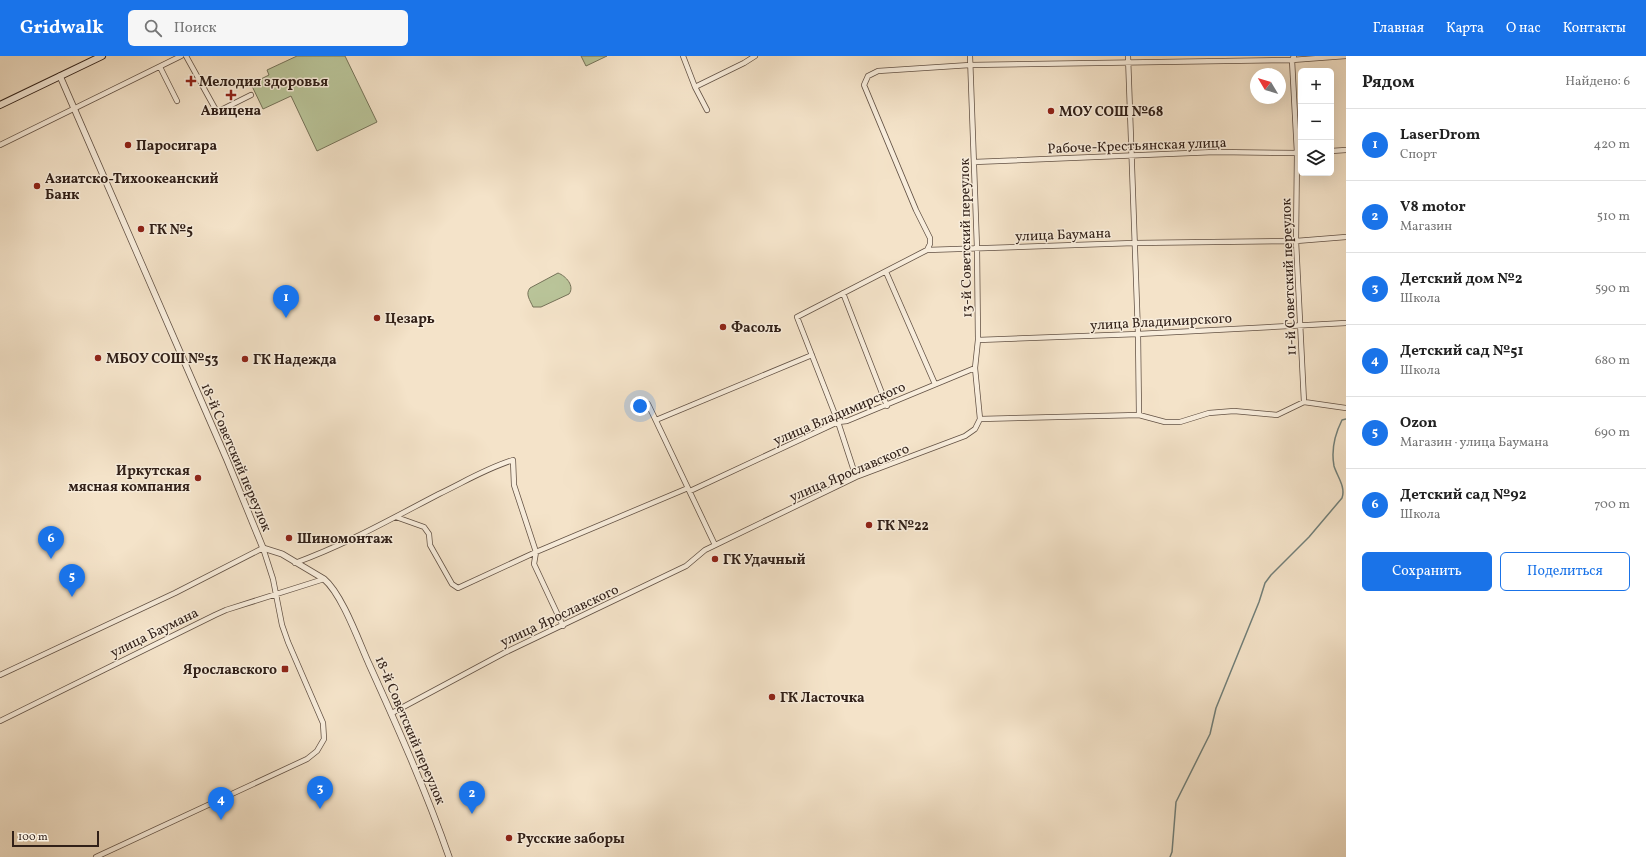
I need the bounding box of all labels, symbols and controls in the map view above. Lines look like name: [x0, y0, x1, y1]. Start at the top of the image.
search box: [128, 10, 408, 46]
text: Gridwalk: [20, 15, 104, 41]
icon: search: [142, 17, 164, 39]
text: Поиск: [174, 18, 217, 39]
text: Главная: [1373, 19, 1424, 38]
text: Карта: [1446, 19, 1484, 38]
text: О нас: [1506, 19, 1541, 38]
text: Контакты: [1563, 19, 1626, 38]
north arrow: [1250, 68, 1286, 104]
map controls: [1298, 68, 1334, 176]
button: +: [1298, 68, 1334, 104]
text: Рядом: [1362, 71, 1415, 94]
place label: Мелодия здоровья: [199, 73, 328, 92]
text: Найдено: 6: [1565, 73, 1630, 91]
marker: Мелодия здоровья: [186, 76, 196, 86]
marker: Авицена: [226, 90, 236, 100]
place label: Авицена: [201, 102, 262, 121]
place label: МОУ СОШ №68: [1059, 103, 1163, 122]
button: −: [1298, 104, 1334, 140]
marker: МОУ СОШ №68: [1046, 106, 1056, 116]
text: LaseгDrom: [1400, 125, 1480, 146]
street label: Рабоче-Крестьянская улица: [1047, 134, 1227, 159]
text: 1: [1372, 136, 1378, 154]
text: 420 m: [1593, 136, 1630, 154]
place label: Паросигара: [136, 137, 217, 156]
marker: Паросигара: [123, 140, 133, 150]
button: layers: [1298, 140, 1334, 176]
text: Спорт: [1400, 146, 1437, 164]
street label: 13-й Советский переулок: [956, 157, 977, 318]
place label: Азиатско-Тихоокеанский Банк: [45, 170, 219, 205]
marker: Азиатско-Тихоокеанский Банк: [32, 181, 42, 191]
street label: 11-й Советский переулок: [1277, 197, 1302, 356]
text: V8 motor: [1400, 197, 1466, 218]
text: 2: [1372, 208, 1378, 226]
text: 510 m: [1597, 208, 1630, 226]
text: Магазин: [1400, 218, 1452, 236]
place label: ГК №5: [149, 221, 193, 240]
marker: ГК №5: [136, 224, 146, 234]
street label: улица Баумана: [1015, 224, 1111, 247]
text: Детский дом №2: [1400, 269, 1523, 290]
text: 3: [1372, 280, 1378, 298]
text: 590 m: [1595, 280, 1630, 298]
pin: 1: [273, 285, 299, 318]
text: Школа: [1400, 290, 1440, 308]
street label: улица Владимирского: [1090, 309, 1233, 336]
place label: Цезарь: [385, 310, 435, 329]
marker: Цезарь: [372, 313, 382, 323]
place label: Фасоль: [731, 319, 782, 338]
marker: Фасоль: [718, 322, 728, 332]
text: Детский сад №51: [1400, 341, 1524, 362]
place label: МБОУ СОШ №53: [106, 350, 218, 369]
place label: ГК Надежда: [253, 351, 337, 370]
text: 4: [1371, 352, 1379, 370]
text: 680 m: [1595, 352, 1630, 370]
marker: МБОУ СОШ №53: [93, 353, 103, 363]
marker: ГК Надежда: [240, 354, 250, 364]
text: Школа: [1400, 362, 1440, 380]
street label: улица Владимирского: [770, 378, 909, 451]
street label: 18-й Советский переулок: [196, 380, 276, 535]
your location: [630, 396, 650, 416]
text: Ozon: [1400, 413, 1437, 434]
text: 5: [1372, 424, 1378, 442]
text: 690 m: [1594, 424, 1630, 442]
text: Магазин · улица Баумана: [1400, 434, 1549, 452]
street label: улица Ярославского: [787, 440, 912, 507]
place label: Иркутская мясная компания: [68, 462, 190, 497]
marker: Иркутская мясная компания: [193, 473, 203, 483]
text: Детский сад №92: [1400, 485, 1526, 506]
text: 6: [1371, 496, 1379, 514]
text: 700 m: [1594, 496, 1630, 514]
text: Школа: [1400, 506, 1440, 524]
place label: ГК №22: [877, 517, 929, 536]
marker: ГК №22: [864, 520, 874, 530]
pin: 6: [38, 526, 64, 559]
place label: Шиномонтаж: [297, 530, 393, 549]
marker: Шиномонтаж: [284, 533, 294, 543]
place label: ГК Удачный: [723, 551, 805, 570]
button: Сохранить: [1362, 552, 1492, 591]
button: Поделиться: [1500, 552, 1630, 591]
marker: ГК Удачный: [710, 554, 720, 564]
pin: 5: [59, 564, 85, 597]
street label: улица Ярославского: [497, 581, 622, 652]
street label: улица Баумана: [107, 604, 202, 663]
street label: 18-й Советский переулок: [370, 653, 450, 808]
place label: Ярославского: [183, 661, 277, 680]
marker: Ярославского: [280, 664, 290, 674]
place label: ГК Ласточка: [780, 689, 865, 708]
marker: ГК Ласточка: [767, 692, 777, 702]
pin: 3: [307, 776, 333, 809]
pin: 2: [459, 781, 485, 814]
pin: 4: [208, 787, 234, 820]
scale bar: [12, 829, 99, 848]
text: 100 m: [18, 830, 48, 845]
place label: Русские заборы: [517, 830, 625, 849]
marker: Русские заборы: [504, 833, 514, 843]

